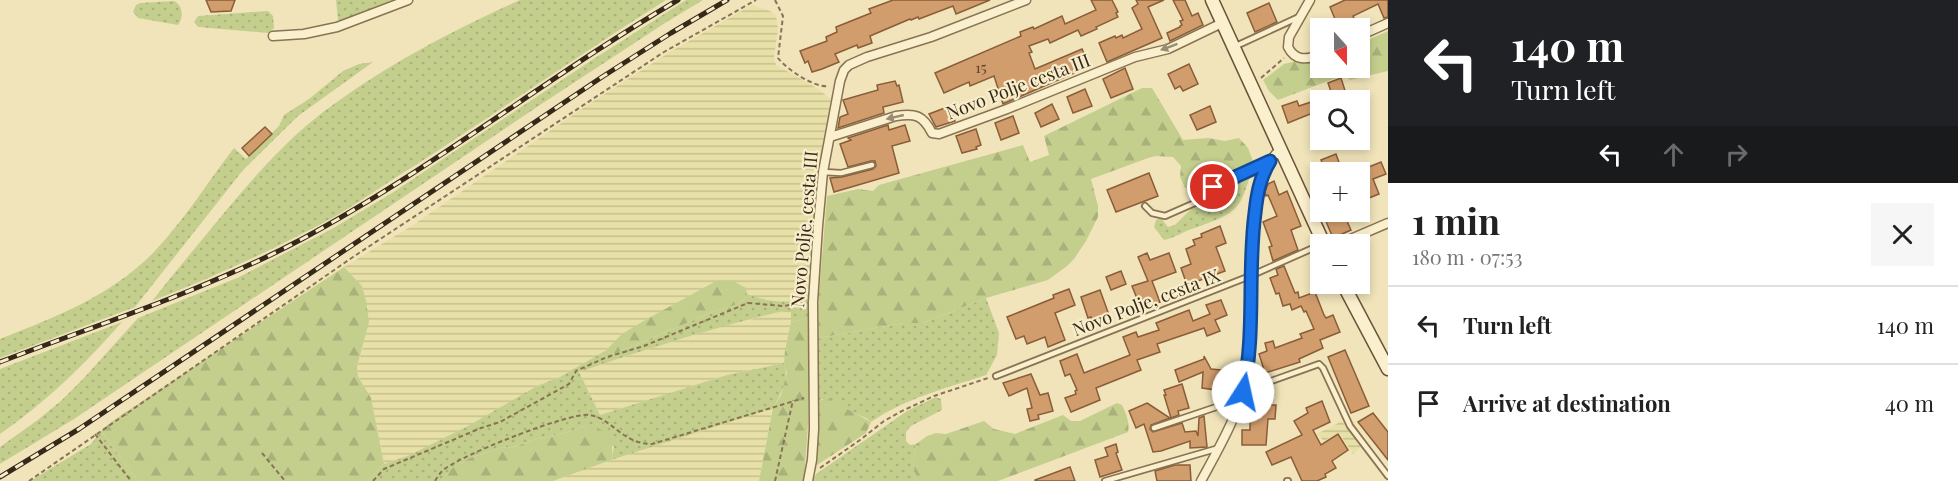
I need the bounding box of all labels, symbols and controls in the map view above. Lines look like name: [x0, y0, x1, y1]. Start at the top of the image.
text: 140 m: [1511, 17, 1624, 73]
north arrow: [1310, 18, 1370, 78]
map controls: [1310, 18, 1370, 294]
icon: left: [1412, 24, 1490, 102]
one-way arrow: [1160, 43, 1178, 53]
street label: Novo Polje cesta III: [943, 47, 1093, 125]
house number: 15: [975, 57, 987, 77]
text: Turn left: [1511, 71, 1615, 107]
button: search: [1310, 90, 1370, 150]
one-way arrow: [885, 113, 904, 122]
icon: left: [1594, 138, 1627, 171]
icon: ahead: [1657, 138, 1690, 171]
icon: right: [1720, 138, 1753, 171]
street label: Novo Polje, cesta III: [785, 150, 823, 308]
pin: [1187, 161, 1238, 212]
button: +: [1310, 162, 1370, 222]
icon: arrive: [1196, 170, 1229, 203]
text: 1 min: [1412, 196, 1500, 244]
button: close: [1871, 203, 1934, 266]
button: −: [1310, 234, 1370, 294]
text: 180 m · 07:53: [1412, 243, 1523, 270]
street label: Novo Polje, cesta IX: [1069, 263, 1224, 341]
icon: left: [1412, 309, 1445, 342]
text: Turn left: [1463, 310, 1552, 340]
text: 140 m: [1877, 310, 1934, 340]
position arrow: [1211, 360, 1275, 424]
icon: arrive: [1412, 387, 1445, 420]
text: Arrive at destination: [1463, 388, 1671, 418]
text: 40 m: [1885, 388, 1934, 418]

